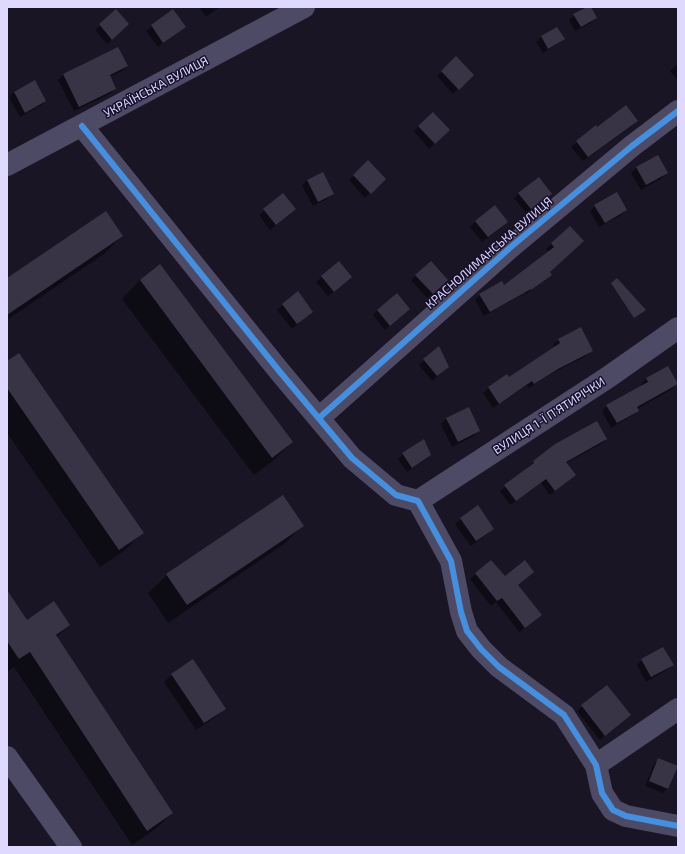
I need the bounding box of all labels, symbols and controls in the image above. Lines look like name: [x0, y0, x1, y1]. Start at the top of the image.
street label: УКРАЇНСЬКА ВУЛИЦЯ: [101, 53, 211, 121]
street label: КРАСНОЛИМАНСЬКА ВУЛИЦЯ: [423, 194, 555, 312]
street label: ВУЛИЦЯ 1-Ї П'ЯТИРІЧКИ: [490, 374, 608, 458]

